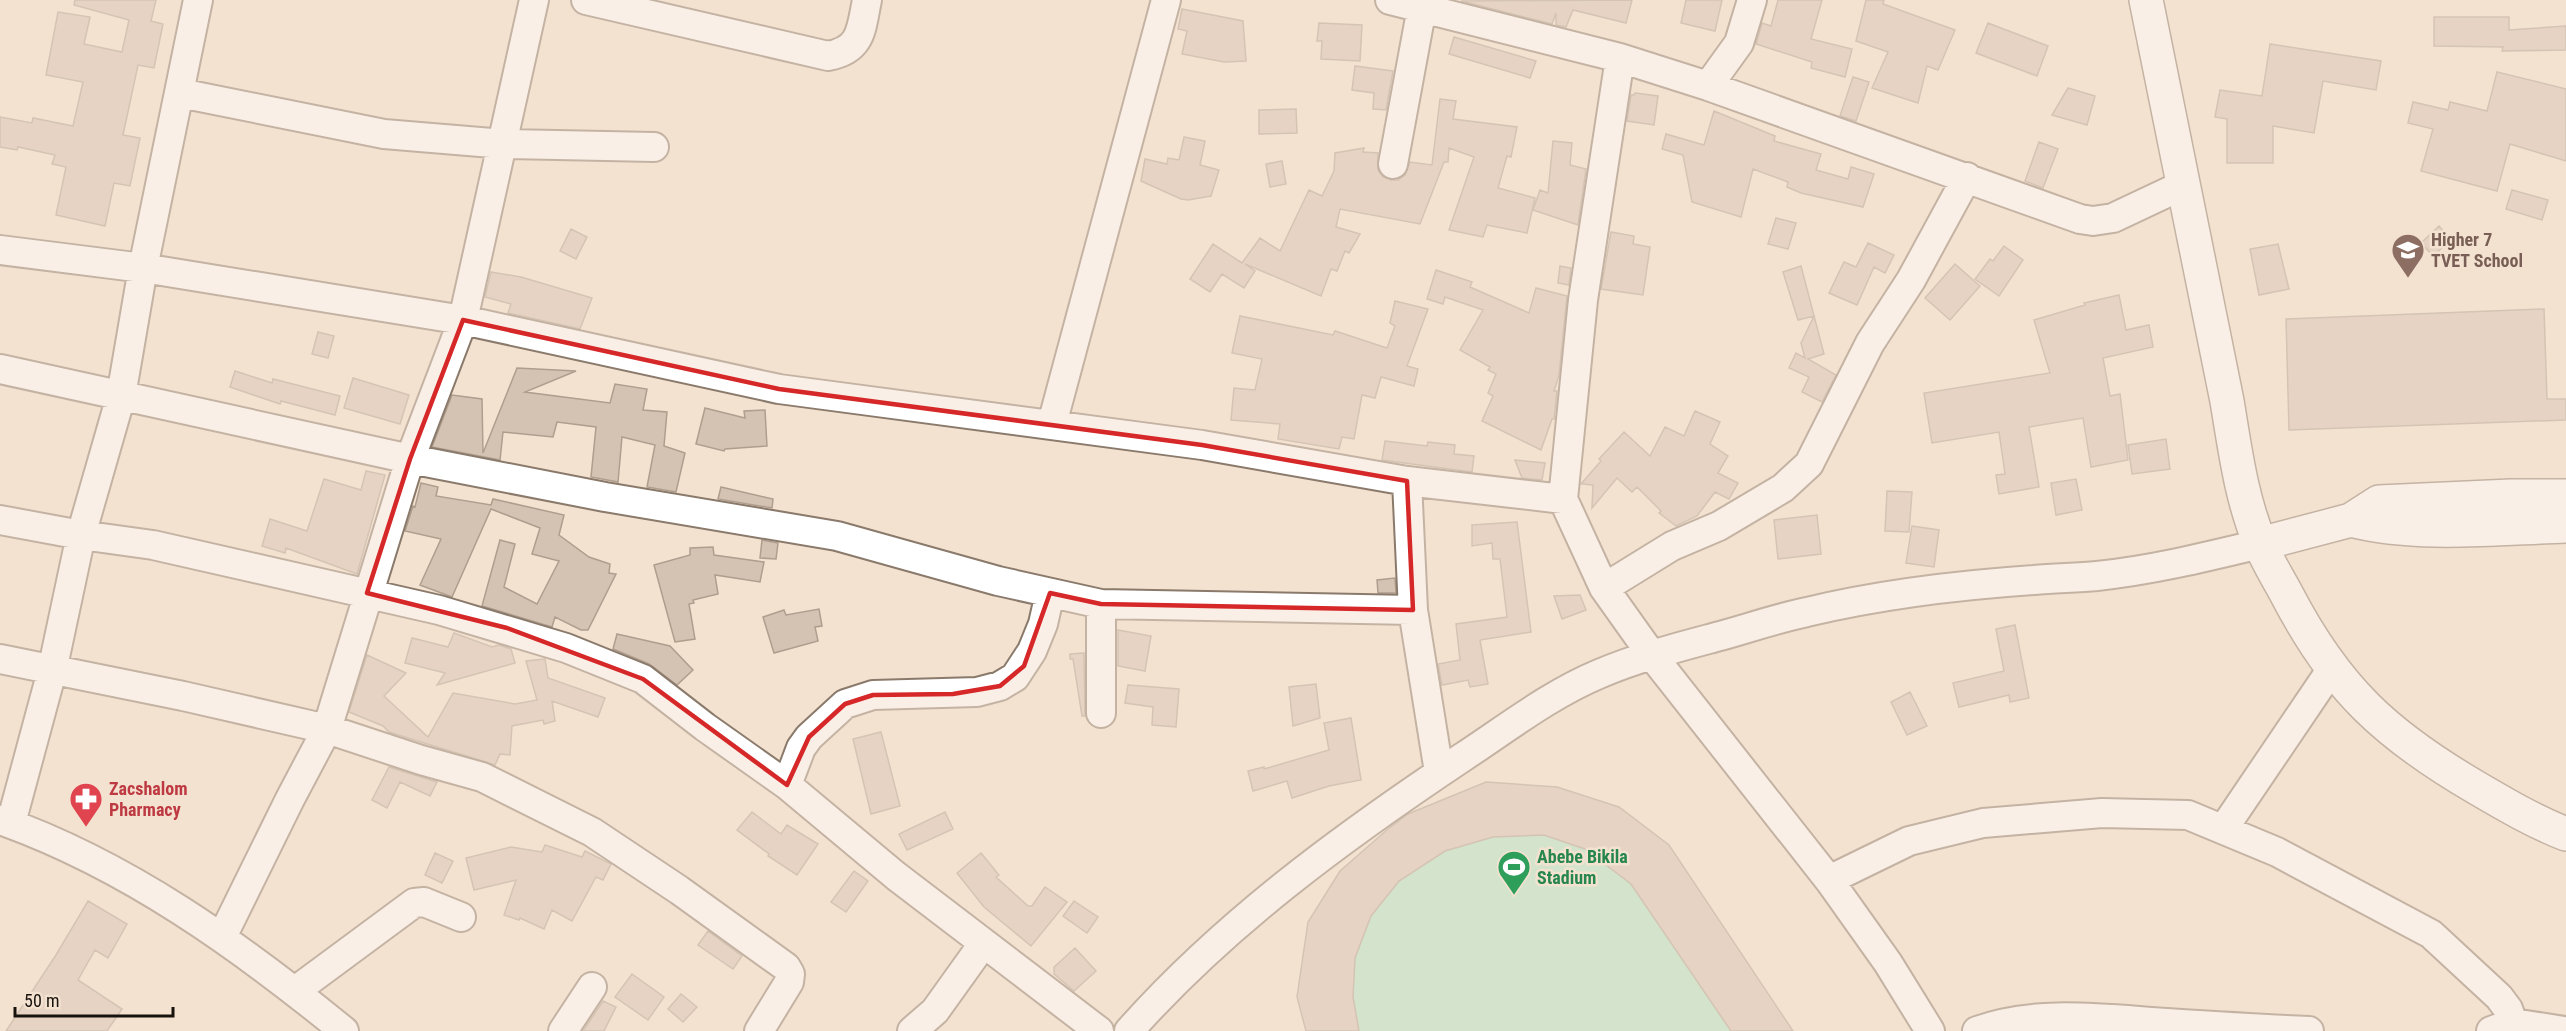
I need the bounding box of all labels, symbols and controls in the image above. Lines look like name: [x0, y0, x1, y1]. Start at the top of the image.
place label: Higher 7 TVET School: [2431, 229, 2523, 271]
school or university icon: Higher 7 TVET School: [2390, 232, 2426, 279]
place label: Zacshalom Pharmacy: [109, 778, 188, 820]
pharmacy icon: Zacshalom Pharmacy: [68, 781, 104, 828]
place label: Abebe Bikila Stadium: [1537, 846, 1628, 888]
sports icon: Abebe Bikila Stadium: [1496, 849, 1532, 896]
scale bar: [15, 980, 172, 1018]
text: 50 m: [24, 990, 59, 1011]

